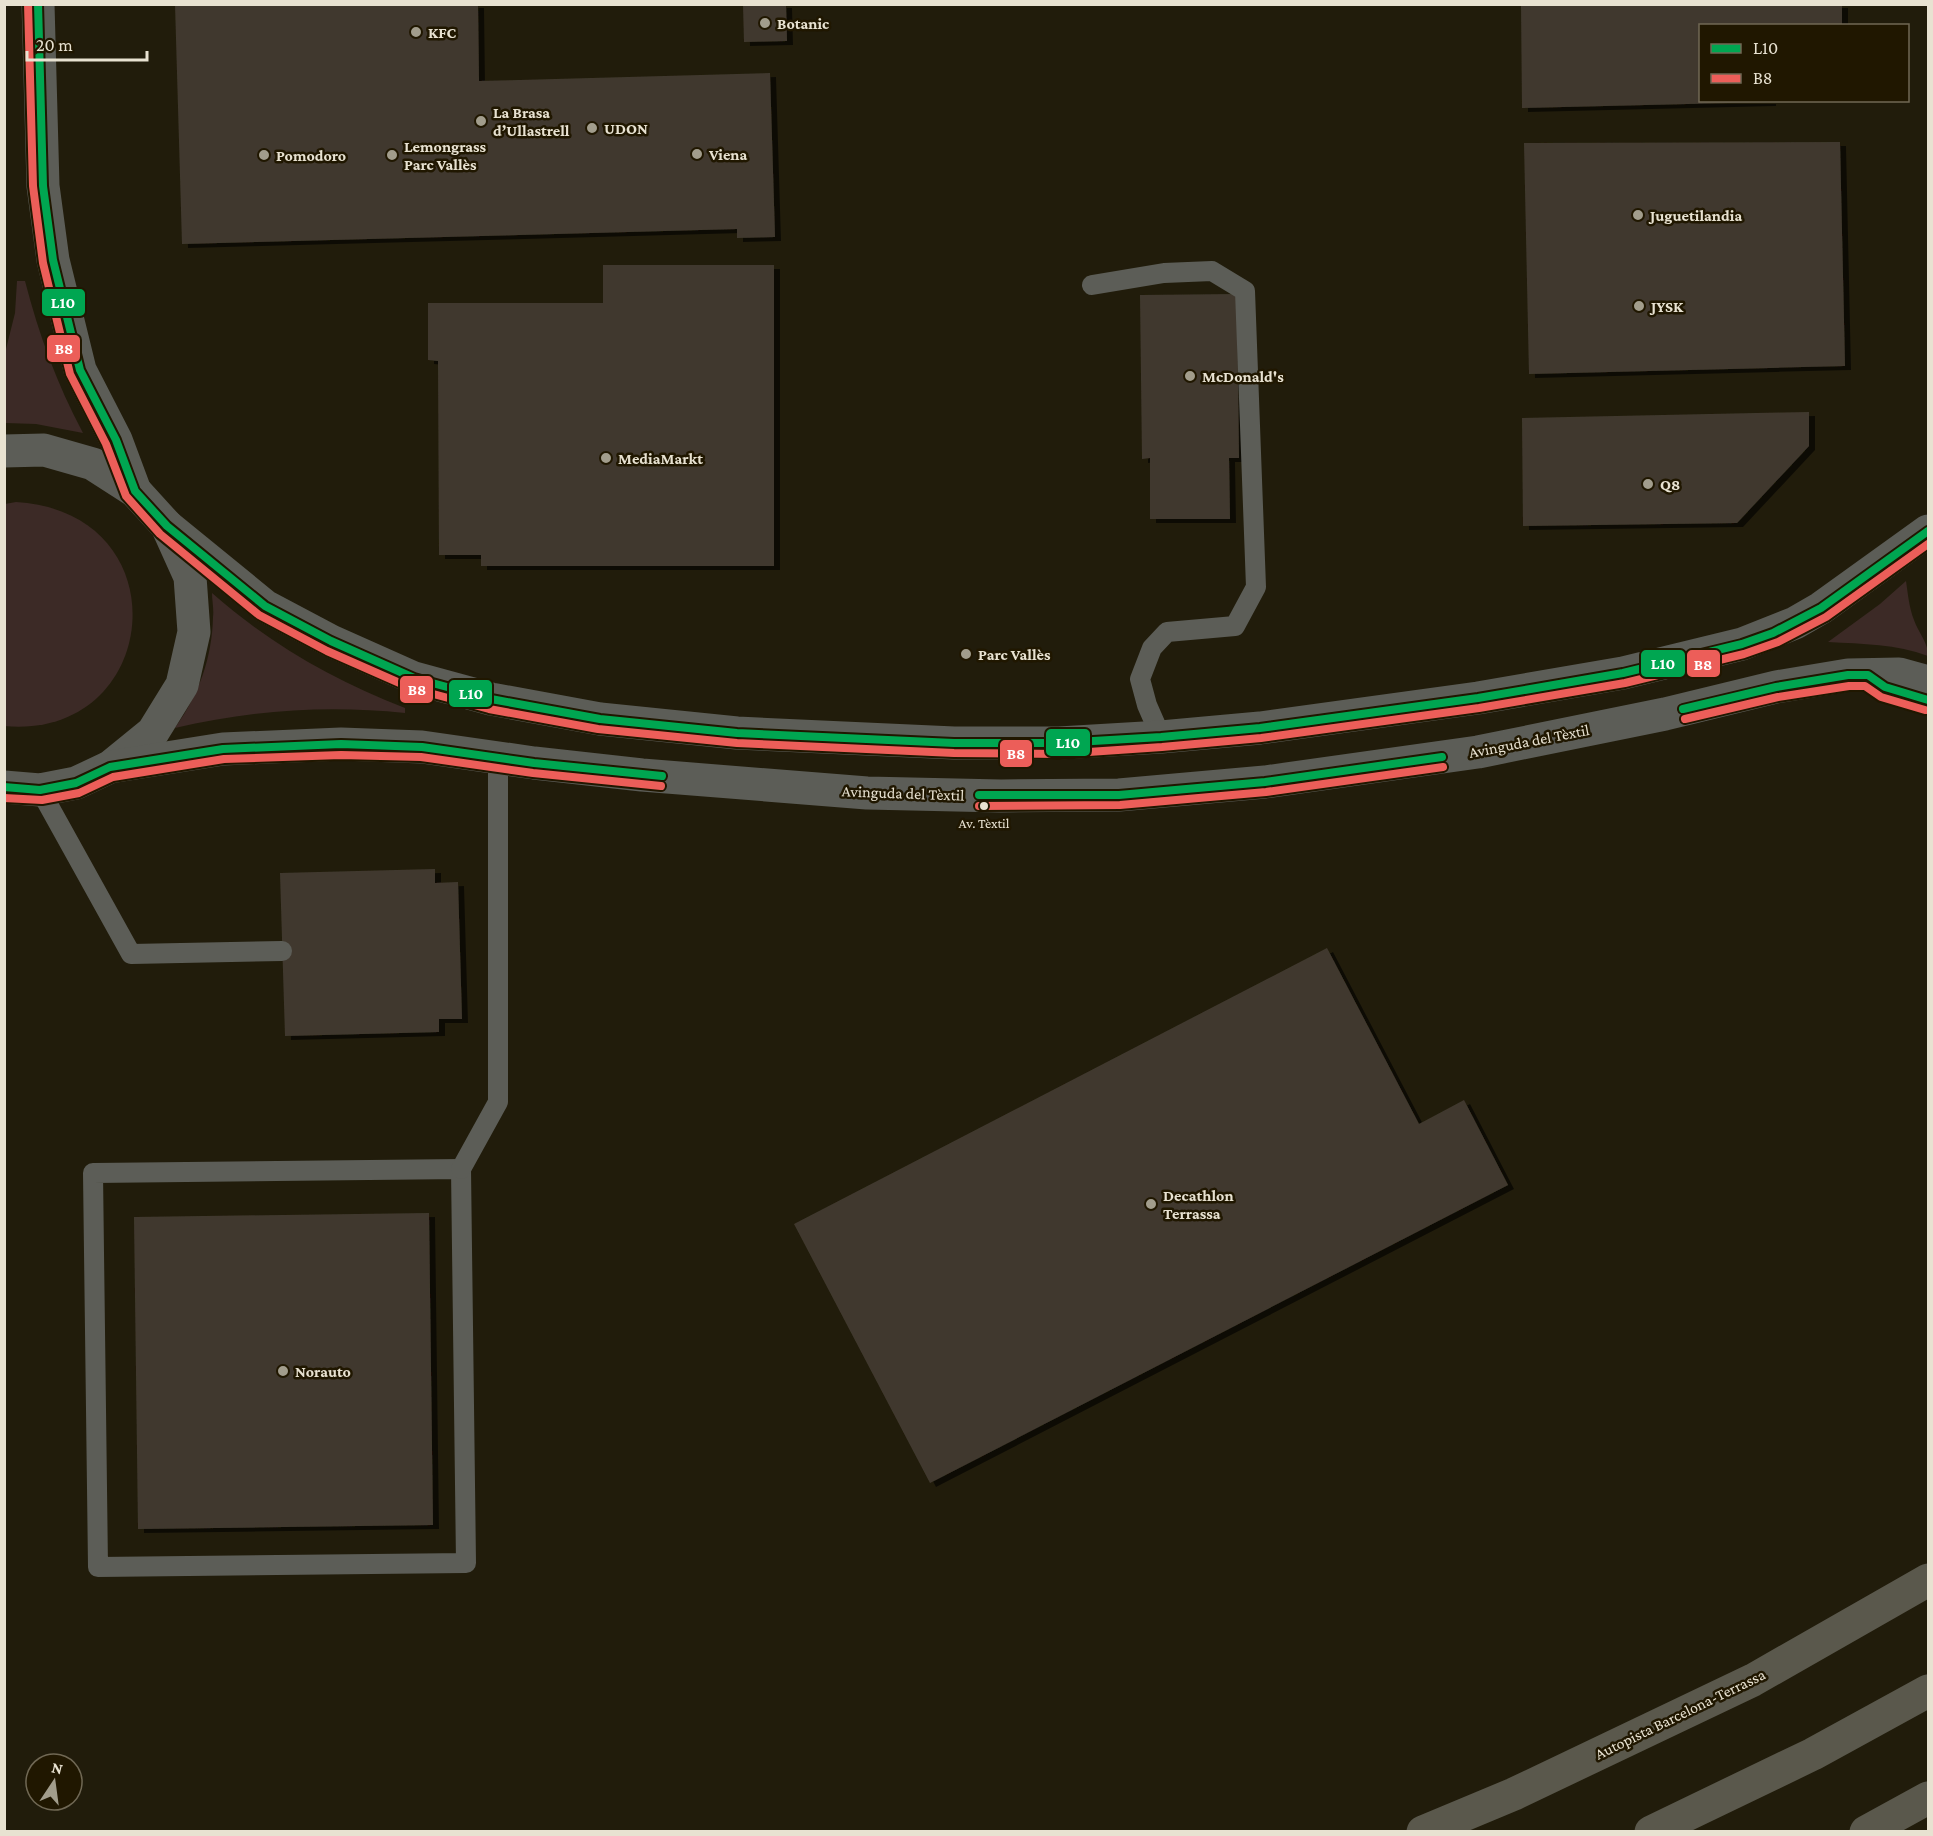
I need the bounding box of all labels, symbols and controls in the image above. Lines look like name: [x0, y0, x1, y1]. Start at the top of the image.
place label: Botanic: [777, 15, 829, 32]
marker: Botanic: [758, 16, 772, 30]
scale bar: [27, 24, 147, 62]
place label: KFC: [428, 24, 456, 41]
legend: [1699, 24, 1909, 102]
marker: KFC: [409, 25, 423, 39]
text: 20 m: [36, 35, 73, 55]
text: L10: [1753, 38, 1778, 58]
text: B8: [1753, 68, 1773, 88]
place label: La Brasa d’Ullastrell: [493, 104, 570, 139]
marker: La Brasa d’Ullastrell: [474, 114, 488, 128]
place label: UDON: [604, 120, 648, 137]
marker: UDON: [585, 121, 599, 135]
place label: Lemongrass Parc Vallès: [404, 138, 487, 173]
place label: Viena: [708, 146, 748, 163]
place label: Pomodoro: [276, 147, 346, 164]
marker: Viena: [690, 147, 704, 161]
marker: Pomodoro: [257, 148, 271, 162]
marker: Lemongrass Parc Vallès: [385, 148, 399, 162]
place label: Juguetilandia: [1648, 207, 1742, 224]
marker: Juguetilandia: [1631, 208, 1645, 222]
line badge: L10: [41, 288, 86, 317]
text: L10: [51, 294, 75, 311]
place label: JYSK: [1649, 298, 1684, 315]
marker: JYSK: [1632, 299, 1646, 313]
line badge: B8: [46, 334, 81, 363]
text: B8: [55, 340, 73, 357]
place label: McDonald's: [1202, 368, 1284, 385]
marker: McDonald's: [1183, 369, 1197, 383]
place label: MediaMarkt: [618, 450, 703, 467]
marker: MediaMarkt: [599, 451, 613, 465]
place label: Q8: [1660, 476, 1680, 493]
marker: Q8: [1641, 477, 1655, 491]
place label: Parc Vallès: [978, 646, 1051, 663]
marker: Parc Vallès: [959, 647, 973, 661]
line badge: L10: [1640, 649, 1686, 678]
line badge: B8: [1686, 649, 1721, 678]
text: L10: [1651, 655, 1675, 672]
text: B8: [1694, 656, 1712, 673]
line badge: B8: [399, 675, 434, 704]
line badge: L10: [448, 679, 493, 708]
text: B8: [408, 681, 426, 698]
text: L10: [459, 685, 483, 702]
street label: Avinguda del Tèxtil: [1467, 721, 1591, 762]
line badge: L10: [1045, 728, 1091, 757]
text: L10: [1056, 734, 1080, 751]
line badge: B8: [999, 739, 1033, 768]
text: B8: [1007, 745, 1025, 762]
street label: Avinguda del Tèxtil: [841, 782, 965, 805]
marker: Av. Tèxtil: [978, 800, 990, 812]
place label: Av. Tèxtil: [959, 815, 1010, 831]
place label: Decathlon Terrassa: [1163, 1187, 1234, 1222]
marker: Decathlon Terrassa: [1144, 1197, 1158, 1211]
place label: Norauto: [295, 1363, 351, 1380]
marker: Norauto: [276, 1364, 290, 1378]
street label: Autopista Barcelona-Terrassa: [1592, 1665, 1769, 1764]
north arrow: [24, 1752, 84, 1812]
text: N: [50, 1758, 65, 1777]

